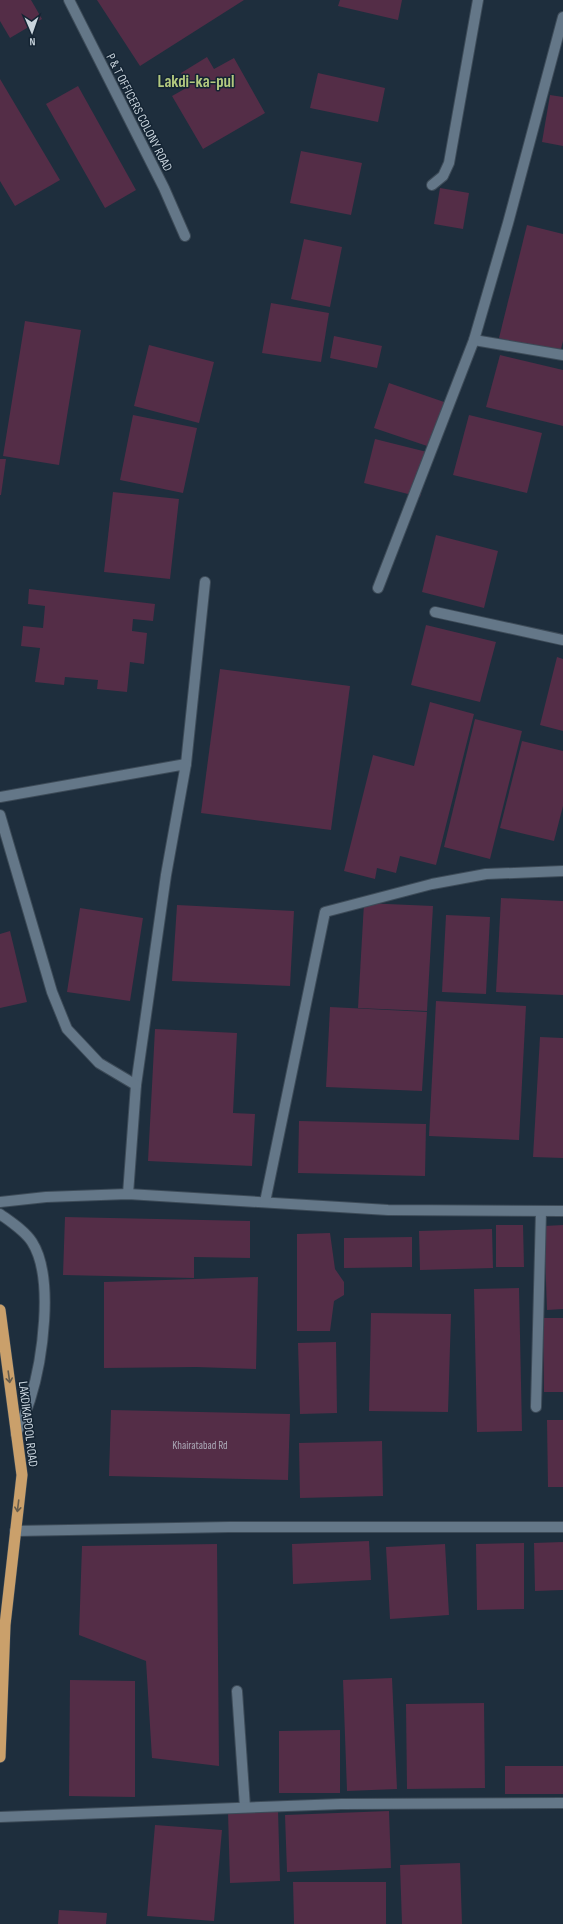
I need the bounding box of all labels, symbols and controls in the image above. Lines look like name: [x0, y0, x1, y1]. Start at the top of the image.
north arrow: [12, 12, 52, 52]
text: N: [29, 35, 35, 48]
street label: P & T OFFICERS COLONY ROAD: [102, 51, 176, 174]
district label: Lakdi-ka-pul: [158, 72, 234, 92]
one-way arrow: [5, 1370, 13, 1383]
street label: LAKDIKAPOOL ROAD: [15, 1380, 41, 1468]
house number: Khairatabad Rd: [172, 1439, 228, 1452]
one-way arrow: [14, 1499, 22, 1512]

